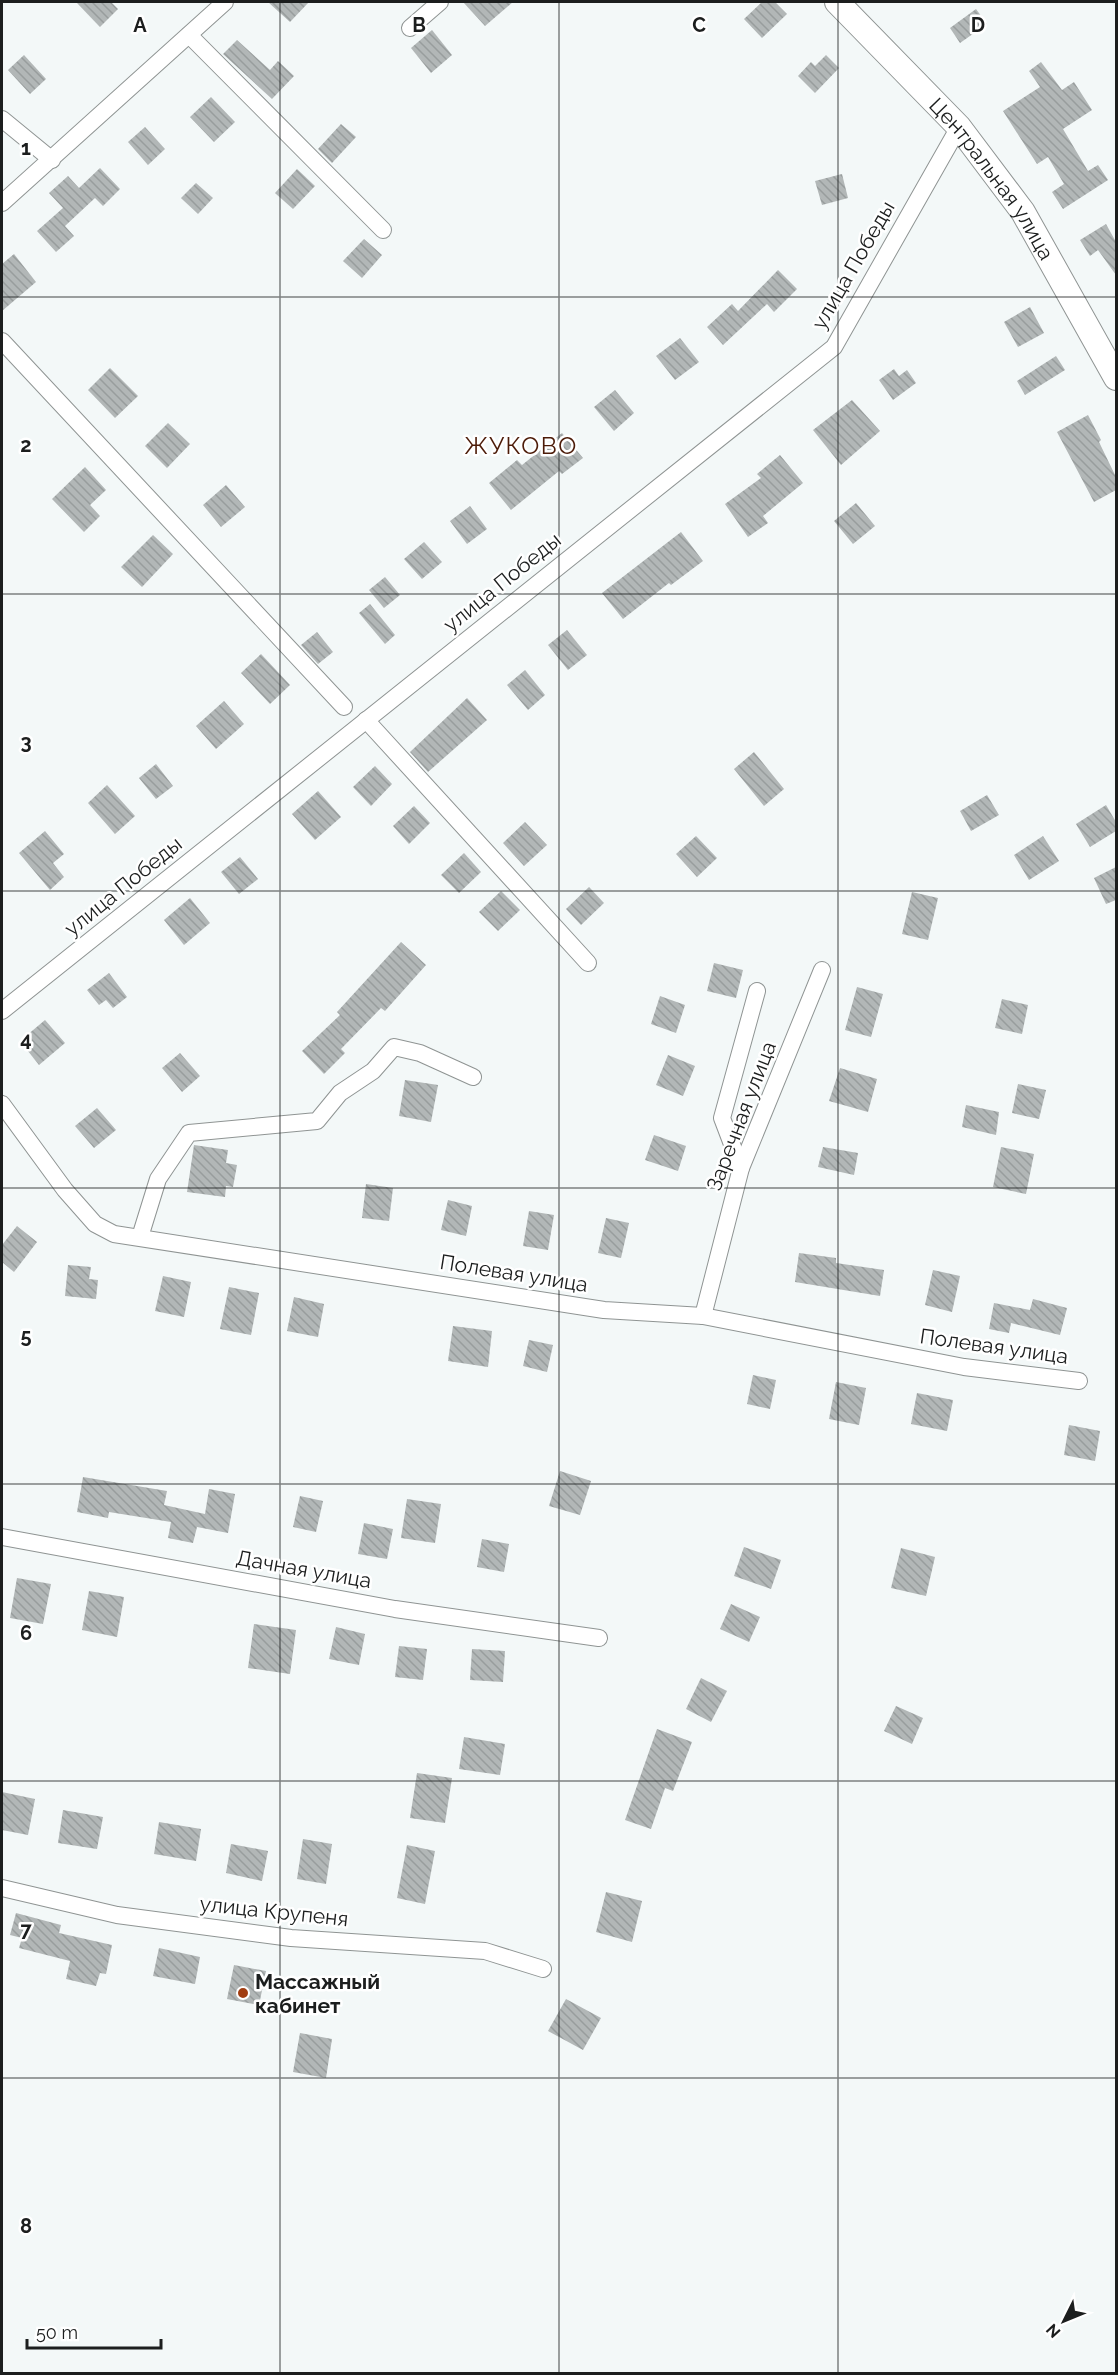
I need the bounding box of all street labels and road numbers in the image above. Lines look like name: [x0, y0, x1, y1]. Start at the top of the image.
street label: Центральная улица: [925, 92, 1060, 264]
street label: улица Победы: [806, 196, 900, 334]
street label: улица Победы: [438, 527, 566, 637]
street label: улица Победы: [59, 831, 187, 941]
street label: Заречная улица: [701, 1038, 781, 1194]
street label: Полевая улица: [438, 1249, 590, 1297]
street label: Полевая улица: [918, 1323, 1070, 1369]
street label: Дачная улица: [234, 1545, 374, 1593]
street label: улица Крупеня: [198, 1891, 350, 1931]

